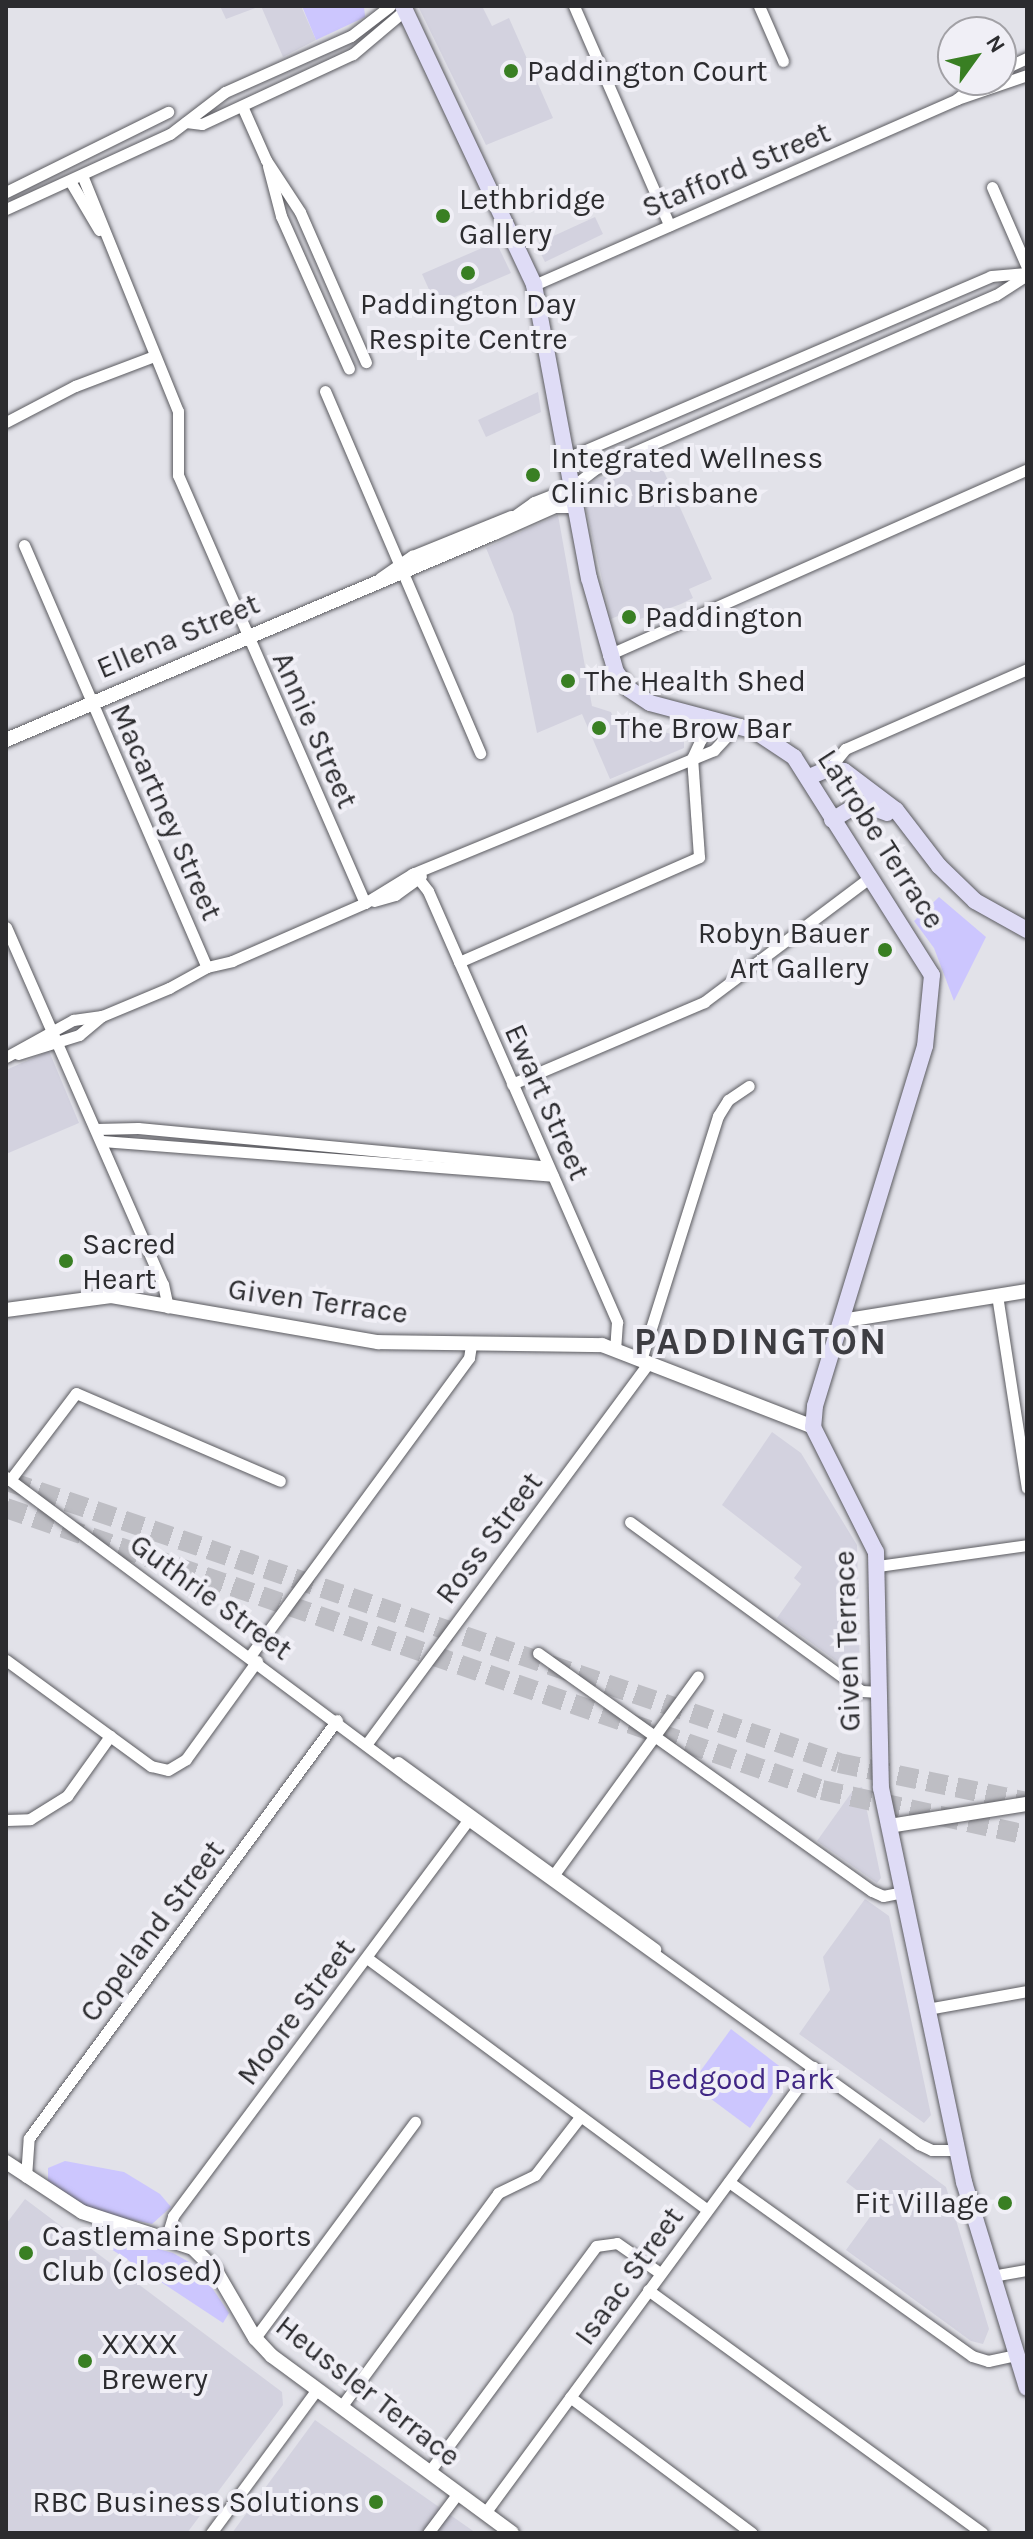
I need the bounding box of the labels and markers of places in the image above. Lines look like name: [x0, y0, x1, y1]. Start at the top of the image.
place label: Paddington Court: [527, 53, 768, 89]
marker: Paddington Court: [502, 62, 520, 80]
place label: Lethbridge Gallery: [459, 181, 605, 252]
marker: Lethbridge Gallery: [434, 207, 452, 225]
marker: Paddington Day Respite Centre: [459, 264, 477, 282]
place label: Paddington Day Respite Centre: [360, 286, 576, 356]
place label: Integrated Wellness Clinic Brisbane: [551, 440, 823, 510]
marker: Integrated Wellness Clinic Brisbane: [522, 464, 544, 486]
place label: Paddington: [645, 599, 803, 635]
marker: Paddington: [620, 608, 638, 626]
place label: The Health Shed: [584, 663, 806, 699]
marker: The Health Shed: [559, 672, 577, 690]
place label: The Brow Bar: [615, 710, 791, 746]
marker: The Brow Bar: [590, 719, 608, 737]
place label: Robyn Bauer Art Gallery: [698, 915, 869, 986]
marker: Robyn Bauer Art Gallery: [876, 941, 894, 959]
place label: Sacred Heart: [82, 1226, 176, 1296]
marker: Sacred Heart: [57, 1252, 75, 1270]
place label: Fit Village: [854, 2185, 989, 2221]
marker: Fit Village: [996, 2194, 1014, 2212]
place label: Castlemaine Sports Club (closed): [42, 2218, 312, 2288]
marker: Castlemaine Sports Club (closed): [17, 2244, 35, 2262]
place label: XXXX Brewery: [101, 2326, 208, 2396]
marker: XXXX Brewery: [76, 2352, 94, 2370]
place label: RBC Business Solutions: [32, 2484, 360, 2520]
marker: RBC Business Solutions: [367, 2493, 385, 2511]

